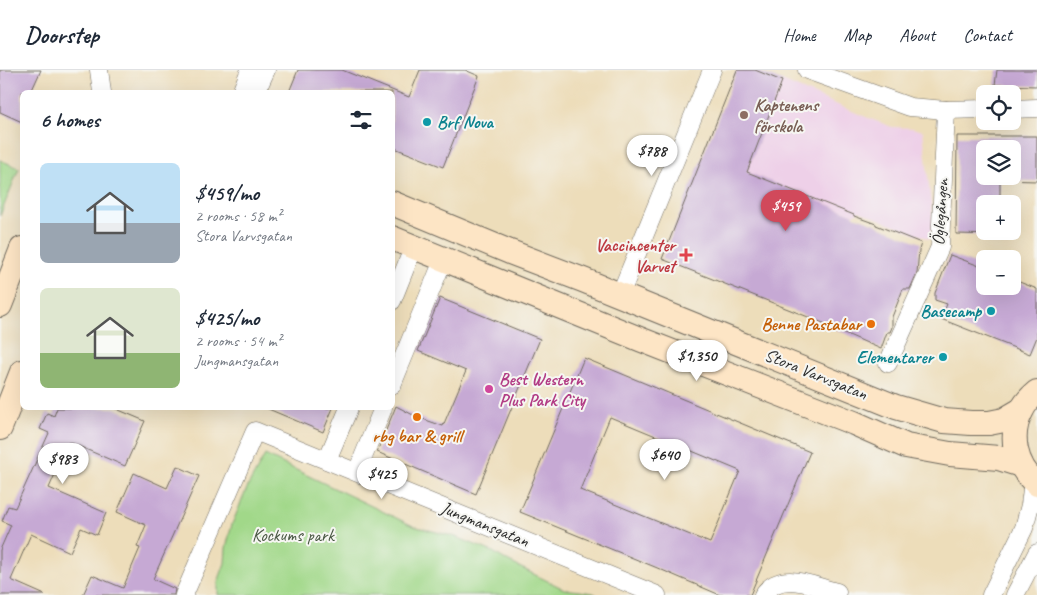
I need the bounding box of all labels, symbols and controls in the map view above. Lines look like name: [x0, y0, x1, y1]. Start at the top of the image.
text: Doorstep: [25, 20, 99, 50]
text: Home: [783, 24, 816, 46]
text: Map: [844, 24, 871, 46]
text: About: [899, 24, 935, 46]
text: Contact: [963, 24, 1012, 46]
map controls: [976, 85, 1021, 295]
button: locate: [976, 85, 1021, 130]
place label: Kaptenens förskola: [754, 94, 820, 137]
icon: filters: [347, 106, 375, 134]
text: 6 homes: [40, 107, 100, 133]
marker: Kaptenens förskola: [738, 109, 750, 121]
place label: Brf Nova: [437, 111, 494, 133]
marker: Brf Nova: [421, 116, 433, 128]
pin: $788: [622, 134, 682, 177]
button: layers: [976, 140, 1021, 185]
text: $788: [638, 141, 666, 161]
street label: Öglegången: [927, 177, 953, 246]
text: $459/mo: [195, 180, 259, 206]
icon: home: [80, 183, 140, 243]
pin: $459: [756, 190, 816, 232]
button: +: [976, 195, 1021, 240]
text: $459: [772, 196, 800, 216]
text: 2 rooms · 58 m²: [195, 206, 281, 226]
text: Stora Varvsgatan: [195, 226, 292, 246]
place label: Vaccincenter Varvet: [595, 234, 678, 277]
marker: Vaccincenter Varvet: [679, 248, 693, 262]
button: −: [976, 250, 1021, 295]
place label: Basecamp: [920, 300, 982, 322]
text: $425/mo: [195, 305, 259, 331]
marker: Basecamp: [985, 305, 997, 317]
icon: home: [80, 308, 140, 368]
place label: Benne Pastabar: [761, 313, 864, 335]
marker: Benne Pastabar: [865, 318, 877, 330]
text: 2 rooms · 54 m²: [195, 331, 281, 351]
pin: $1,350: [656, 340, 738, 382]
street label: Stora Varvsgatan: [761, 343, 872, 405]
text: $1,350: [678, 346, 716, 366]
place label: Elementarer: [856, 346, 936, 368]
text: Jungmansgatan: [195, 351, 278, 371]
marker: Elementarer: [937, 351, 949, 363]
place label: Best Western Plus Park City: [499, 368, 587, 411]
marker: Best Western Plus Park City: [483, 383, 495, 395]
marker: rbg bar & grill: [411, 411, 423, 423]
place label: rbg bar & grill: [372, 425, 466, 447]
pin: $640: [635, 438, 695, 481]
pin: $983: [33, 442, 93, 485]
text: $640: [650, 445, 680, 465]
text: $983: [49, 449, 77, 469]
pin: $425: [352, 458, 412, 500]
text: $425: [368, 464, 396, 484]
street label: Jungmansgatan: [437, 496, 533, 552]
park label: Kockums park: [252, 524, 335, 546]

